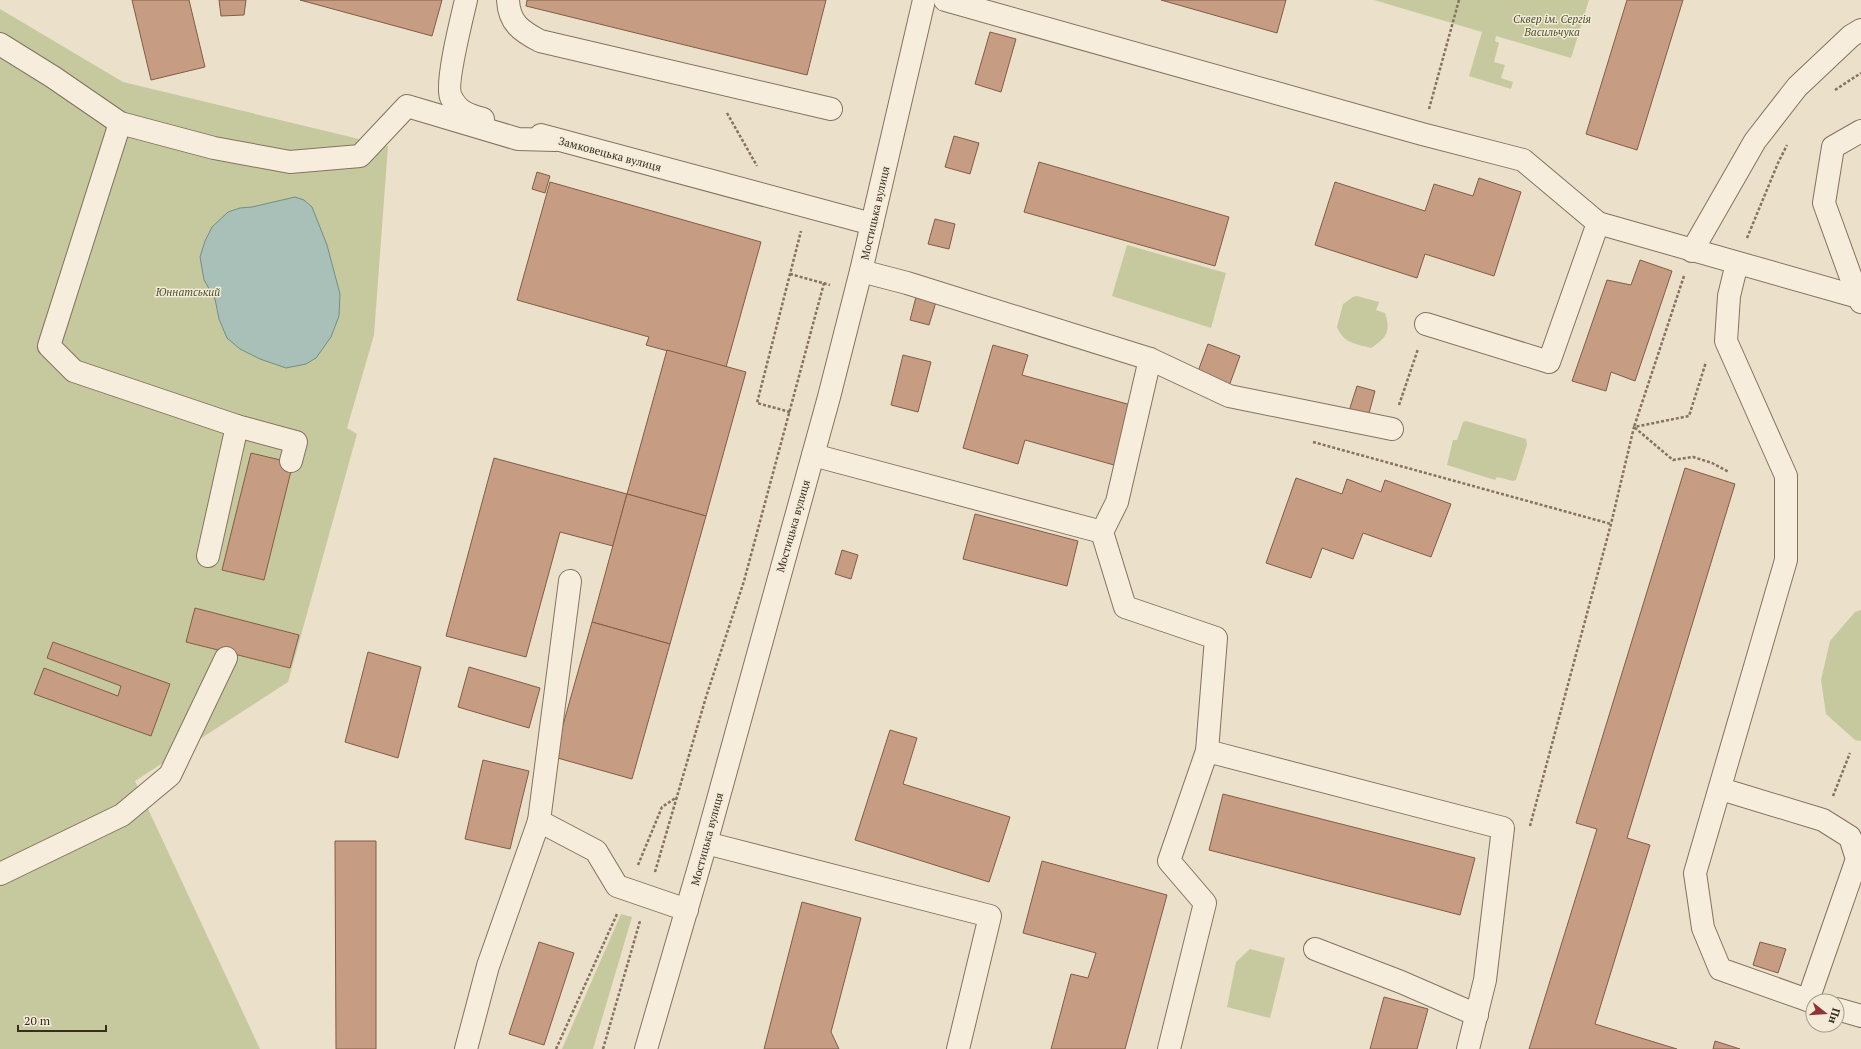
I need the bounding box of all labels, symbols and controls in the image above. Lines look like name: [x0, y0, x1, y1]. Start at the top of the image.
park label: Сквер ім. Сергія Васильчука: [1513, 12, 1591, 39]
street label: Замковецька вулиця: [557, 134, 663, 175]
street label: Мостицька вулиця: [857, 165, 893, 261]
park label: Юннатський: [155, 285, 220, 299]
street label: Мостицька вулиця: [773, 478, 813, 574]
street label: Мостицька вулиця: [688, 791, 726, 887]
north arrow: [1805, 993, 1845, 1033]
text: Пн: [1826, 1006, 1844, 1025]
scale bar: [18, 1007, 106, 1033]
text: 20 m: [24, 1013, 51, 1028]

